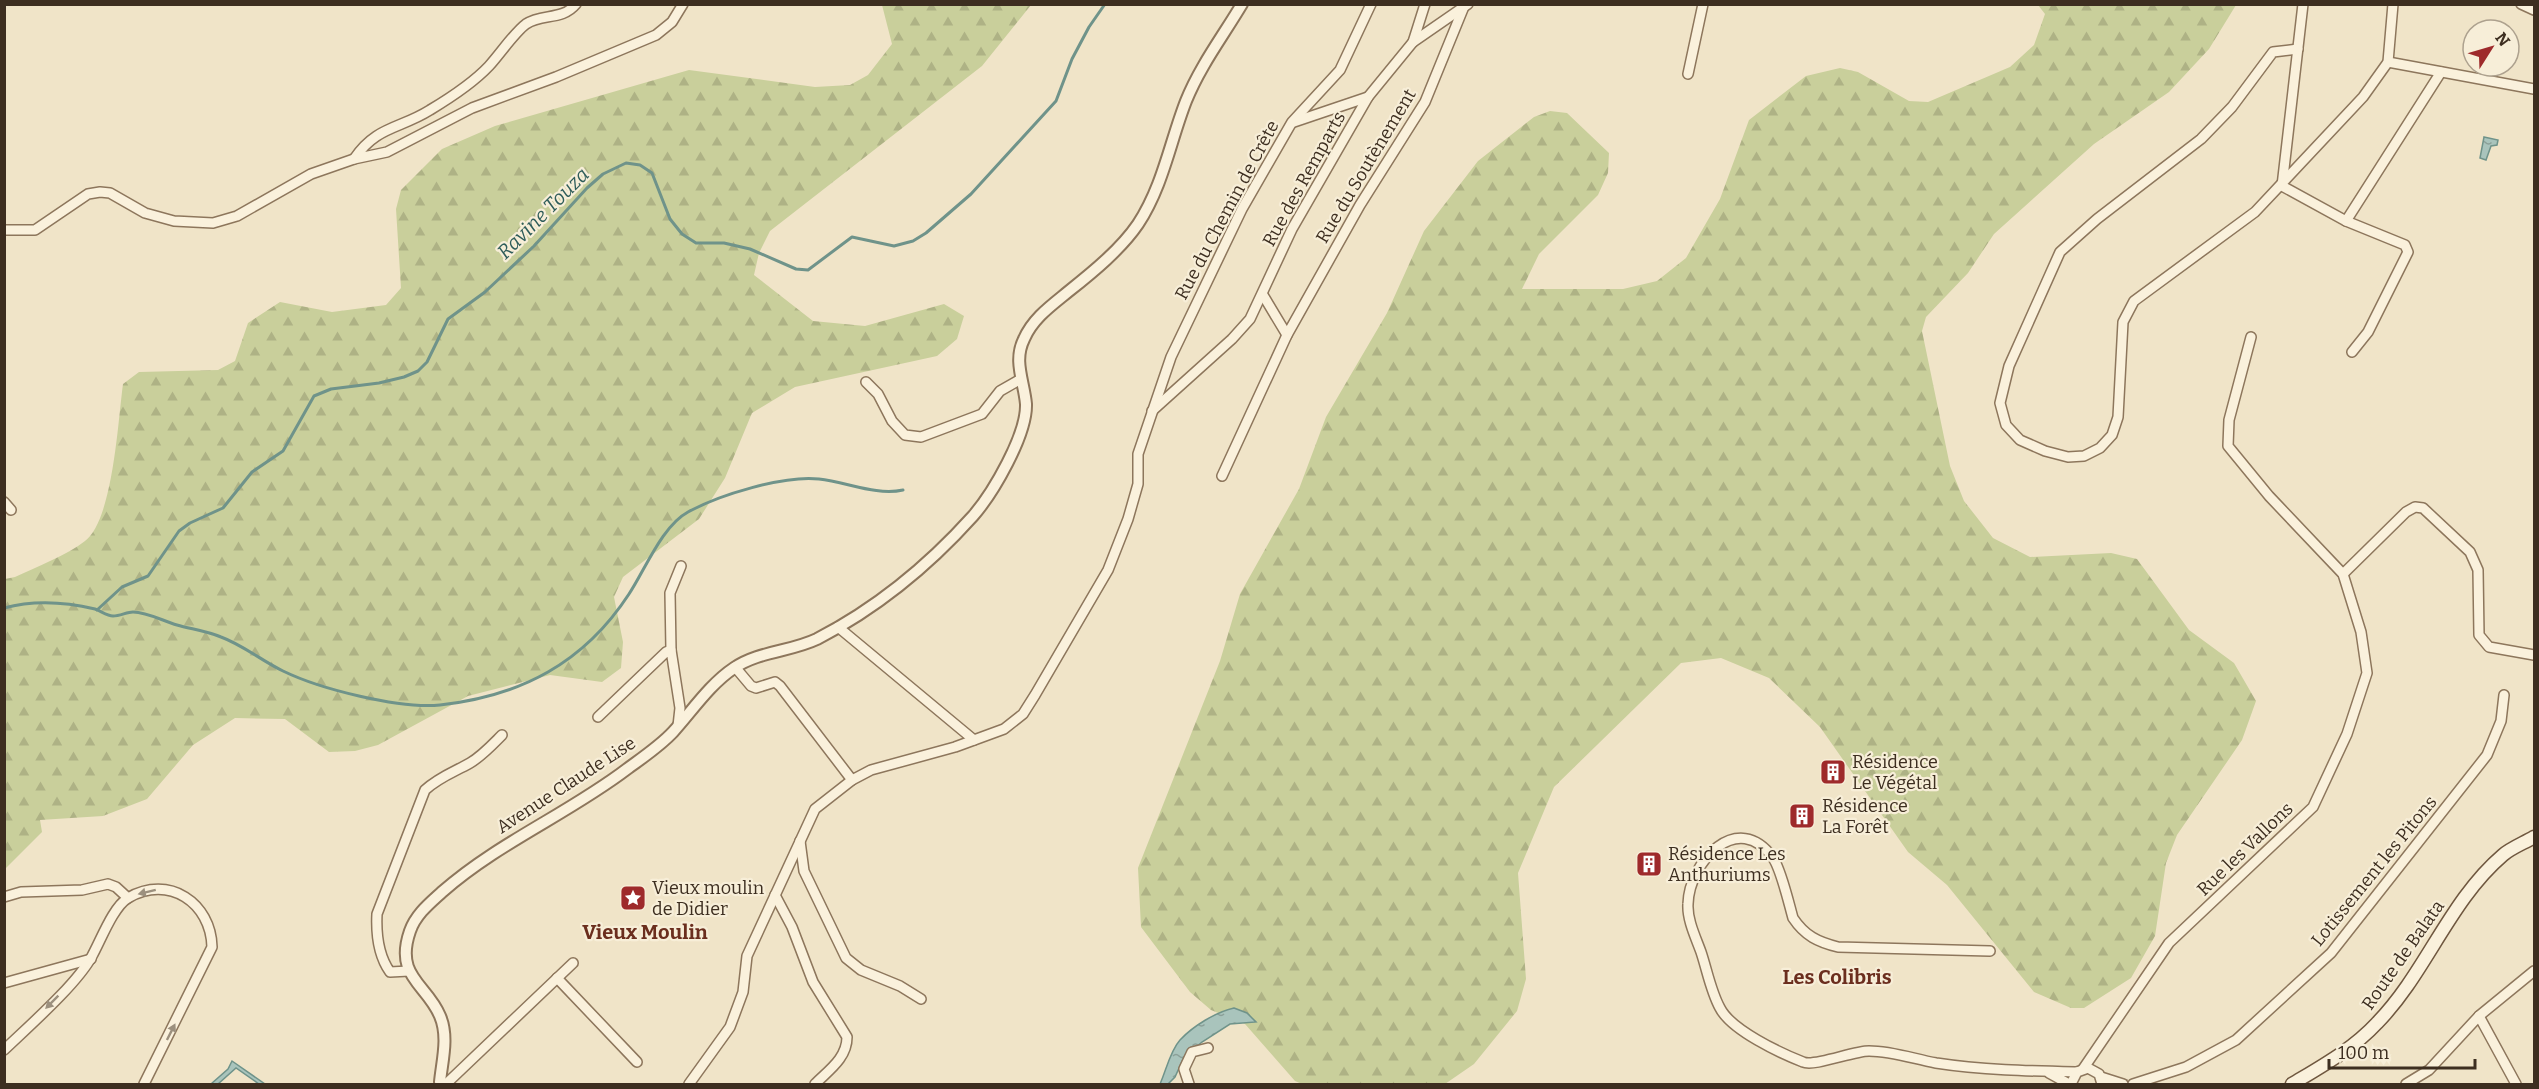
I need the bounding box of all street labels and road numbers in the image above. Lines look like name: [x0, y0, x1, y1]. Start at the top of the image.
street label: Rue du Soutènement: [1311, 85, 1421, 247]
street label: Rue des Remparts: [1258, 108, 1350, 250]
street label: Rue du Chemin de Crête: [1170, 117, 1284, 303]
street label: Avenue Claude Lise: [492, 732, 640, 838]
street label: Lotissement les Pitons: [2307, 791, 2441, 951]
street label: Rue les Vallons: [2192, 798, 2298, 900]
street label: Route de Balata: [2357, 896, 2449, 1014]

